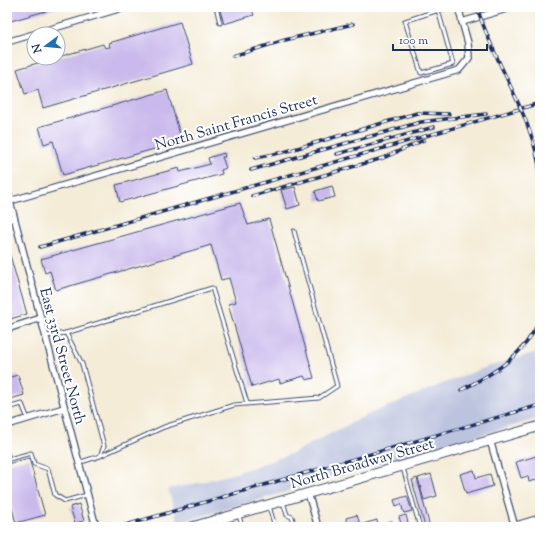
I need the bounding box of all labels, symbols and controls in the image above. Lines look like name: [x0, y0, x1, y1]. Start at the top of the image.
north arrow: [26, 26, 66, 66]
scale bar: [393, 26, 487, 52]
text: 100 m: [399, 32, 428, 50]
text: N: [28, 42, 47, 56]
street label: North Saint Francis Street: [153, 90, 320, 157]
street label: East 33rd Street North: [33, 286, 90, 427]
street label: North Broadway Street: [288, 434, 437, 495]

